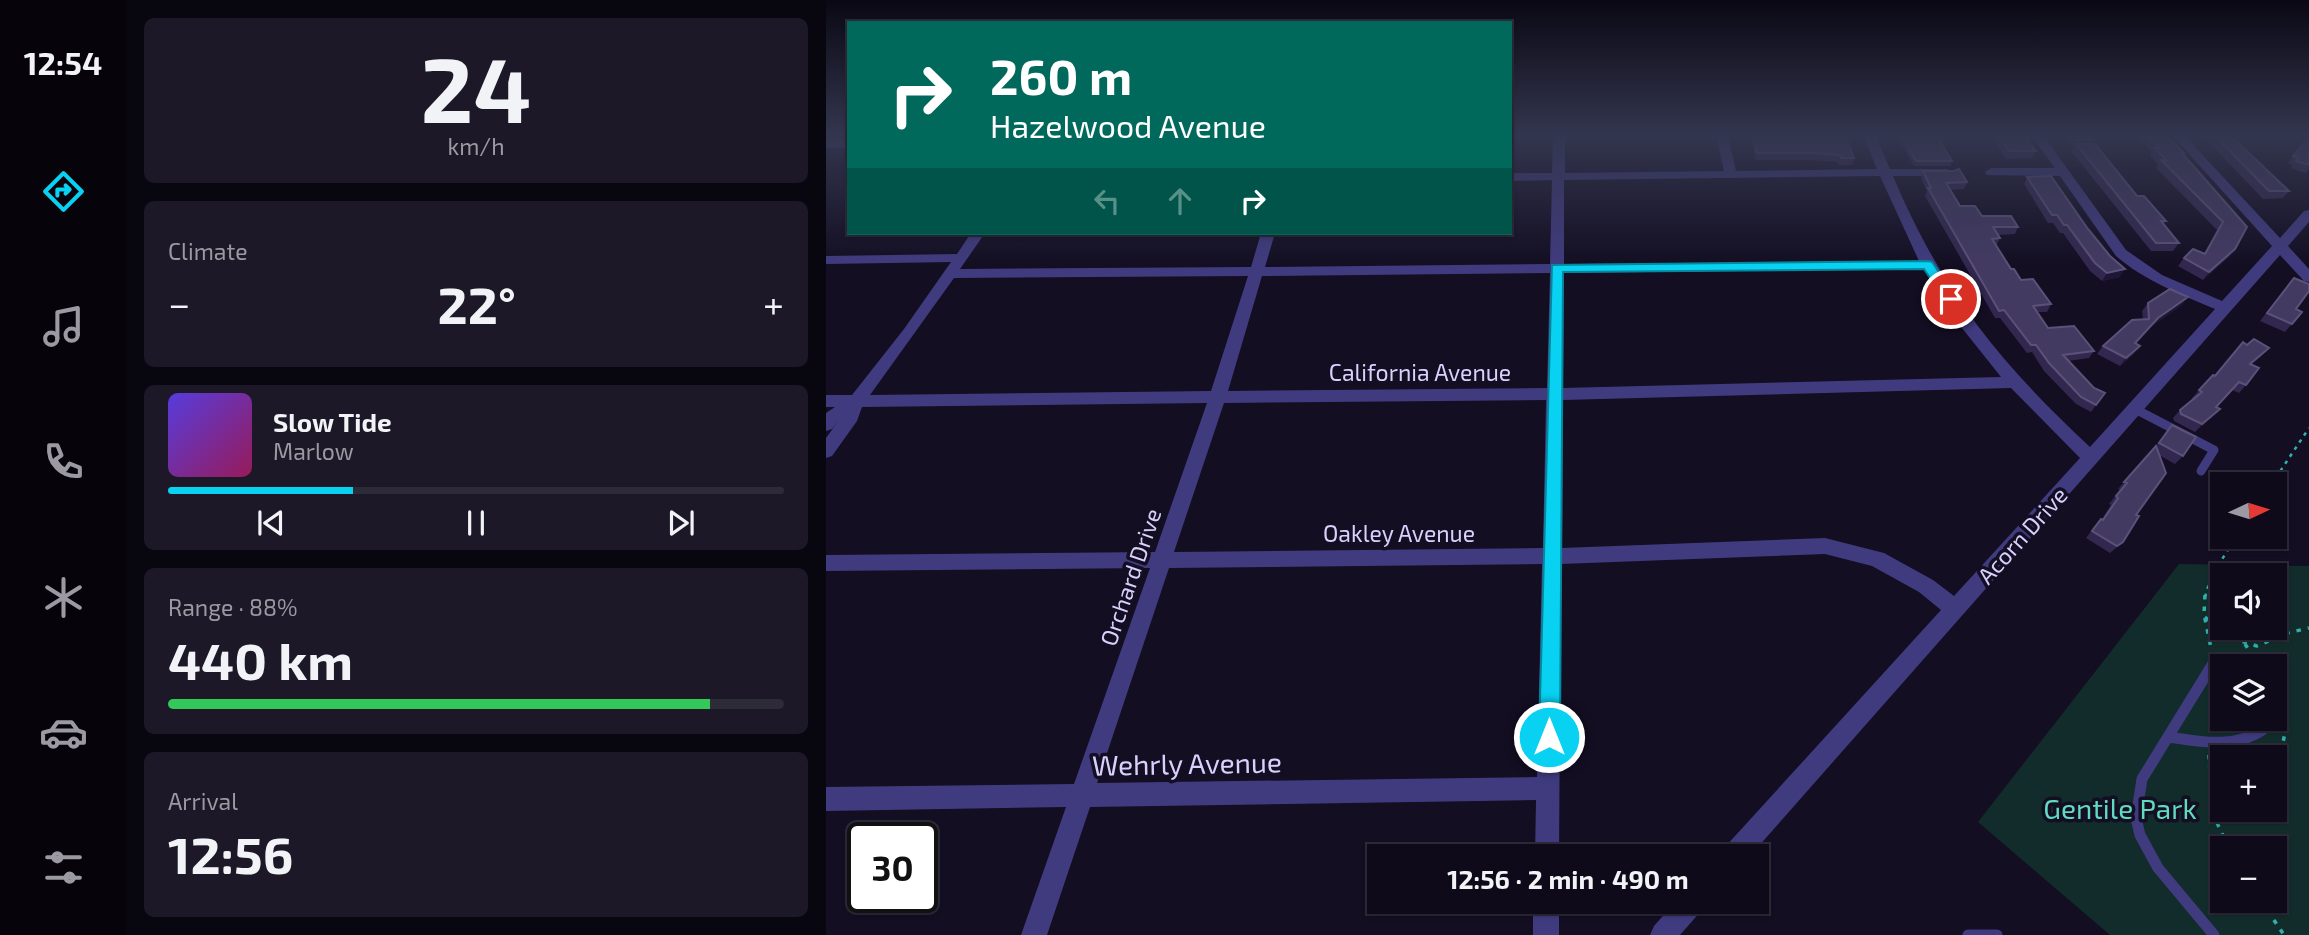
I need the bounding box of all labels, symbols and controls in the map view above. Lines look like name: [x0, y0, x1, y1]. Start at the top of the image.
text: 24: [421, 32, 531, 141]
text: 12:54: [24, 43, 102, 81]
text: 260 m: [990, 46, 1132, 105]
icon: right: [875, 49, 966, 140]
text: Hazelwood Avenue: [990, 106, 1266, 144]
text: km/h: [447, 132, 505, 160]
icon: directions: [39, 167, 88, 216]
icon: left: [1088, 182, 1126, 220]
icon: ahead: [1161, 182, 1199, 220]
icon: right: [1234, 182, 1272, 220]
text: Climate: [168, 237, 248, 265]
pin: [1921, 269, 1981, 329]
text: 22°: [437, 272, 516, 334]
text: −: [168, 280, 190, 326]
text: +: [763, 280, 784, 326]
icon: arrive: [1932, 280, 1970, 318]
icon: music: [39, 302, 88, 351]
street label: California Avenue: [1329, 358, 1511, 386]
text: Slow Tide: [273, 406, 392, 437]
icon: phone: [39, 437, 88, 486]
text: Marlow: [273, 437, 354, 465]
north arrow: [2210, 472, 2287, 550]
map controls: [2210, 472, 2287, 913]
street label: Acorn Drive: [1971, 481, 2073, 589]
icon: previous: [252, 504, 290, 542]
icon: pause: [457, 504, 495, 542]
icon: next: [662, 504, 700, 542]
street label: Orchard Drive: [1093, 505, 1167, 649]
street label: Oakley Avenue: [1323, 519, 1475, 547]
button: sound: [2210, 563, 2287, 640]
icon: climate: [39, 573, 88, 622]
text: Range · 88%: [168, 593, 297, 621]
text: 440 km: [168, 628, 353, 690]
button: layers: [2210, 654, 2287, 731]
position arrow: [1512, 700, 1586, 774]
icon: car: [39, 708, 88, 757]
street label: Wehrly Avenue: [1092, 744, 1282, 782]
button: +: [2210, 745, 2287, 822]
text: Arrival: [168, 787, 238, 815]
park label: Gentile Park: [2043, 791, 2197, 825]
text: 12:56: [168, 822, 293, 884]
speed limit sign: 30: [847, 822, 938, 913]
button: −: [2210, 836, 2287, 913]
icon: filters: [39, 843, 88, 892]
text: 12:56 · 2 min · 490 m: [1447, 863, 1689, 894]

